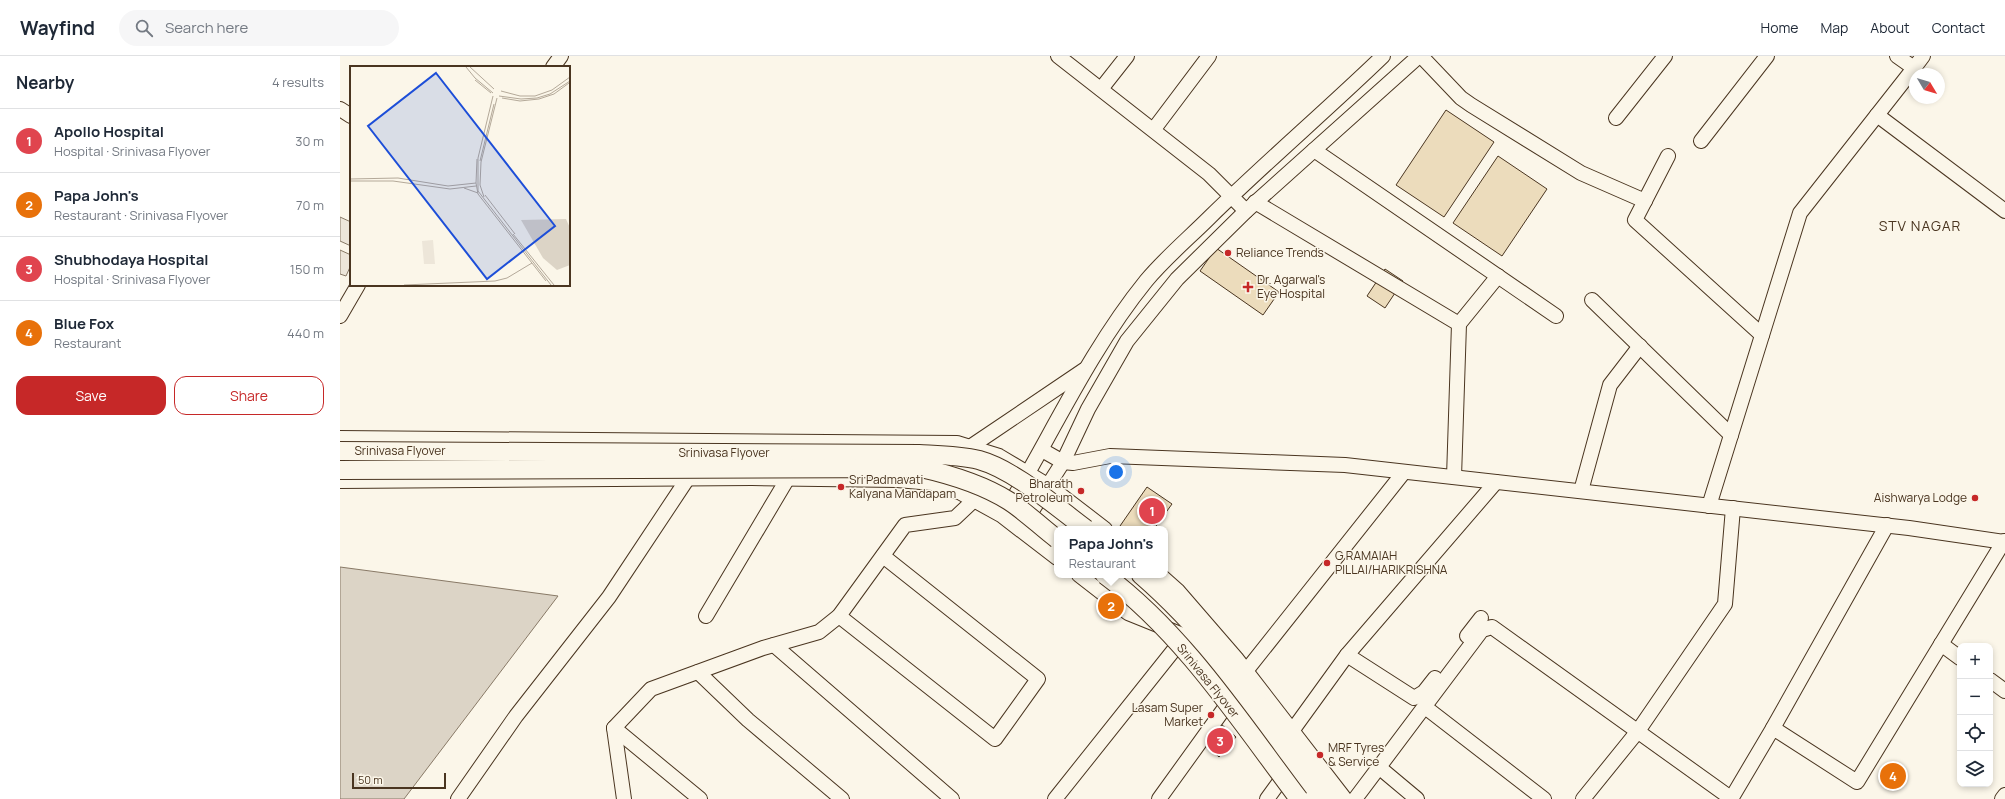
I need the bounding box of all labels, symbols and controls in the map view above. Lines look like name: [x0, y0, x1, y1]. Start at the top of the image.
search box: [119, 10, 399, 46]
text: Wayfind: [20, 15, 95, 41]
icon: search: [133, 17, 155, 39]
text: Search here: [165, 17, 248, 38]
text: Home: [1761, 18, 1798, 37]
text: Map: [1820, 18, 1848, 37]
text: About: [1870, 18, 1910, 37]
text: Contact: [1932, 18, 1985, 37]
inset map: [350, 66, 570, 286]
north arrow: [1909, 68, 1945, 104]
text: Nearby: [16, 71, 74, 94]
text: 4 results: [272, 73, 324, 91]
text: Apollo Hospital: [54, 121, 164, 142]
text: 1: [26, 132, 32, 150]
text: 30 m: [295, 132, 324, 150]
text: Hospital · Srinivasa Flyover: [54, 142, 211, 160]
text: Papa John's: [54, 185, 139, 206]
text: 2: [25, 196, 33, 214]
text: 70 m: [296, 196, 324, 214]
text: Restaurant · Srinivasa Flyover: [54, 206, 228, 224]
district label: STV NAGAR: [1879, 216, 1961, 235]
place label: Reliance Trends: [1236, 244, 1324, 261]
marker: Reliance Trends: [1223, 248, 1233, 258]
text: Shubhodaya Hospital: [54, 249, 209, 270]
text: 3: [25, 260, 33, 278]
text: 150 m: [290, 260, 324, 278]
text: Hospital · Srinivasa Flyover: [54, 270, 211, 288]
place label: Dr. Agarwal's Eye Hospital: [1257, 271, 1325, 302]
marker: Dr. Agarwal's Eye Hospital: [1242, 281, 1254, 293]
text: Blue Fox: [54, 313, 114, 334]
text: 4: [25, 324, 33, 342]
text: 440 m: [287, 324, 324, 342]
text: Restaurant: [54, 334, 121, 352]
button: Save: [16, 376, 166, 415]
button: Share: [174, 376, 324, 415]
street label: Srinivasa Flyover: [354, 442, 446, 459]
street label: Srinivasa Flyover: [678, 444, 770, 461]
your location: [1106, 462, 1126, 482]
place label: Sri Padmavati Kalyana Mandapam: [849, 471, 956, 502]
place label: Bharath Petroleum: [1016, 475, 1073, 506]
marker: Sri Padmavati Kalyana Mandapam: [836, 482, 846, 492]
marker: Bharath Petroleum: [1076, 486, 1086, 496]
place label: Aishwarya Lodge: [1874, 489, 1967, 506]
marker: Aishwarya Lodge: [1970, 493, 1980, 503]
pin: 1: [1139, 496, 1165, 526]
popup: [1054, 526, 1168, 578]
text: Papa John's: [1069, 533, 1153, 554]
place label: G RAMAIAH PILLAI/HARIKRISHNA: [1335, 547, 1448, 578]
text: Restaurant: [1069, 554, 1136, 572]
marker: G RAMAIAH PILLAI/HARIKRISHNA: [1322, 558, 1332, 568]
pin: 2: [1098, 591, 1124, 621]
street label: Srinivasa Flyover: [1173, 640, 1244, 722]
map controls: [1957, 643, 1993, 787]
button: +: [1957, 643, 1993, 679]
button: −: [1957, 679, 1993, 715]
place label: Lasam Super Market: [1132, 699, 1204, 730]
marker: Lasam Super Market: [1206, 710, 1216, 720]
button: locate: [1957, 715, 1993, 751]
pin: 3: [1207, 726, 1233, 756]
place label: MRF Tyres & Service: [1328, 739, 1384, 770]
marker: MRF Tyres & Service: [1315, 750, 1325, 760]
button: layers: [1957, 751, 1993, 787]
pin: 4: [1880, 761, 1906, 791]
scale bar: [352, 771, 446, 790]
text: 50 m: [358, 772, 383, 787]

